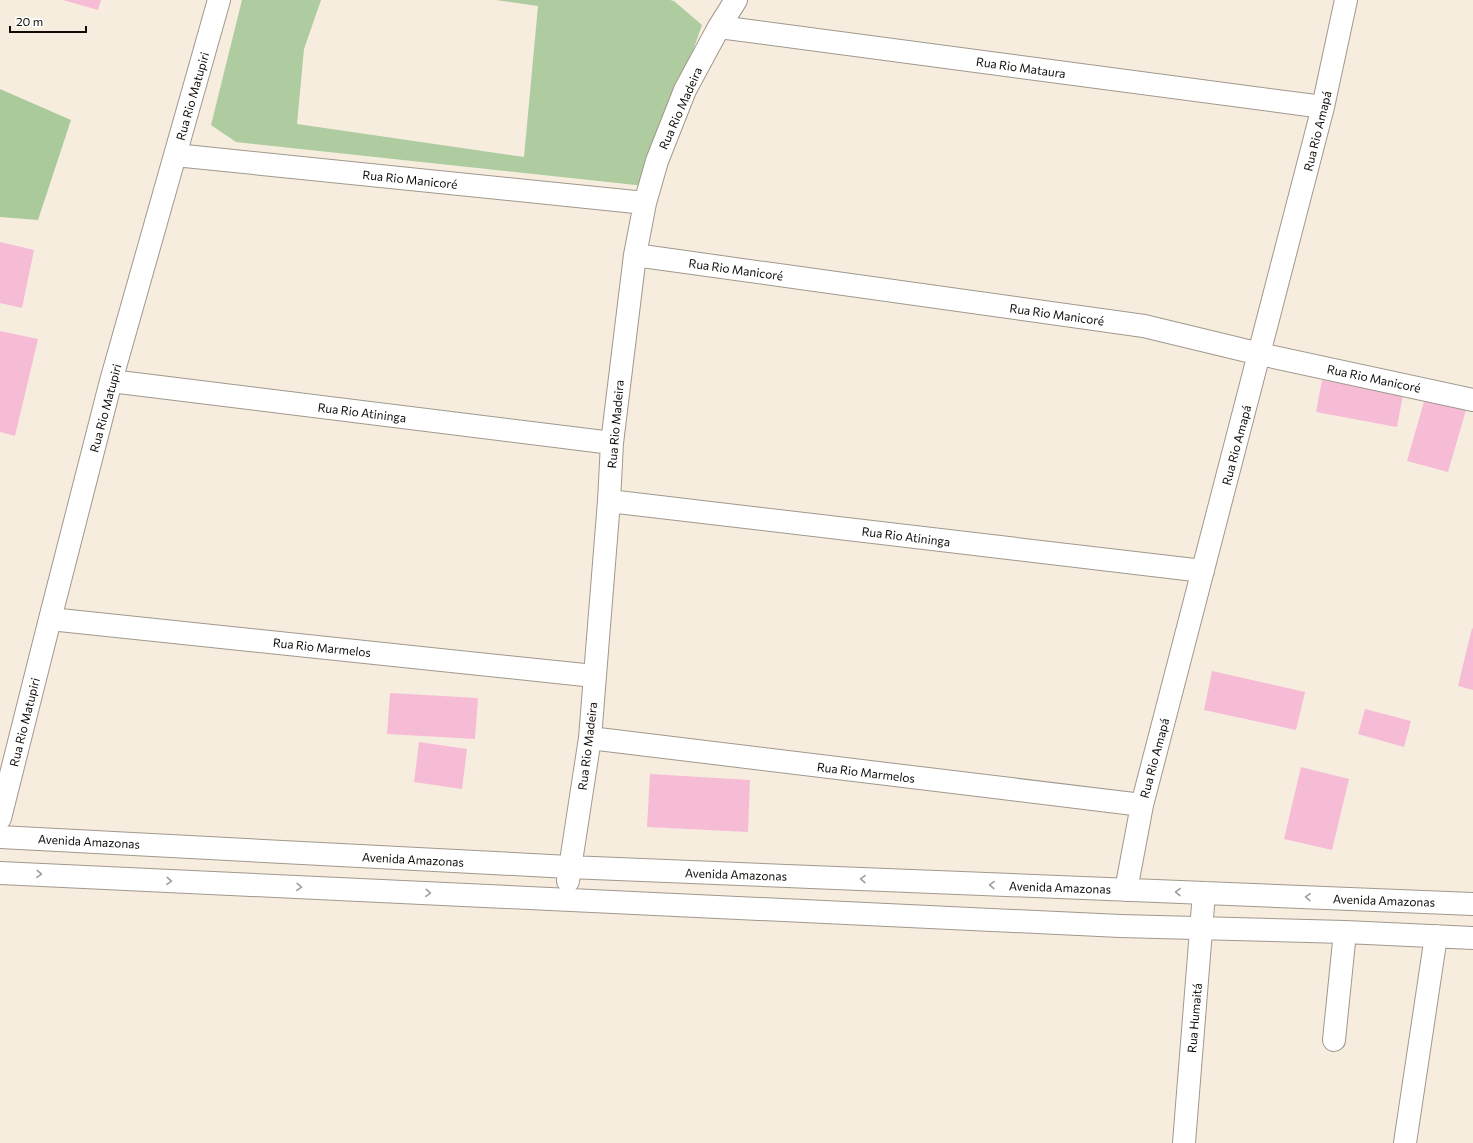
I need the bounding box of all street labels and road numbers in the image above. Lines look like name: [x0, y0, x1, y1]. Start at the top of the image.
street label: Rua Rio Matupiri: [173, 50, 211, 142]
street label: Rua Rio Mataura: [975, 54, 1067, 80]
street label: Rua Rio Madeira: [656, 65, 704, 151]
street label: Rua Rio Amapá: [1300, 89, 1334, 173]
street label: Rua Rio Manicoré: [362, 167, 458, 191]
street label: Rua Rio Manicoré: [688, 255, 784, 283]
street label: Rua Rio Manicoré: [1009, 300, 1105, 328]
street label: Rua Rio Manicoré: [1326, 361, 1422, 395]
street label: Rua Rio Matupiri: [86, 362, 124, 454]
street label: Rua Rio Madeira: [604, 379, 626, 469]
street label: Rua Rio Atininga: [317, 400, 407, 424]
street label: Rua Rio Amapá: [1219, 403, 1253, 487]
street label: Rua Rio Atininga: [861, 524, 951, 548]
street label: Rua Rio Marmelos: [272, 635, 372, 659]
street label: Rua Rio Matupiri: [6, 676, 42, 768]
street label: Rua Rio Madeira: [575, 701, 599, 791]
street label: Rua Rio Amapá: [1137, 716, 1171, 800]
street label: Rua Rio Marmelos: [816, 759, 916, 785]
street label: Avenida Amazonas: [38, 831, 140, 851]
street label: Avenida Amazonas: [362, 849, 464, 869]
street label: Avenida Amazonas: [685, 865, 787, 883]
street label: Avenida Amazonas: [1009, 878, 1111, 896]
street label: Avenida Amazonas: [1333, 891, 1435, 909]
street label: Rua Humaitá: [1184, 983, 1204, 1053]

